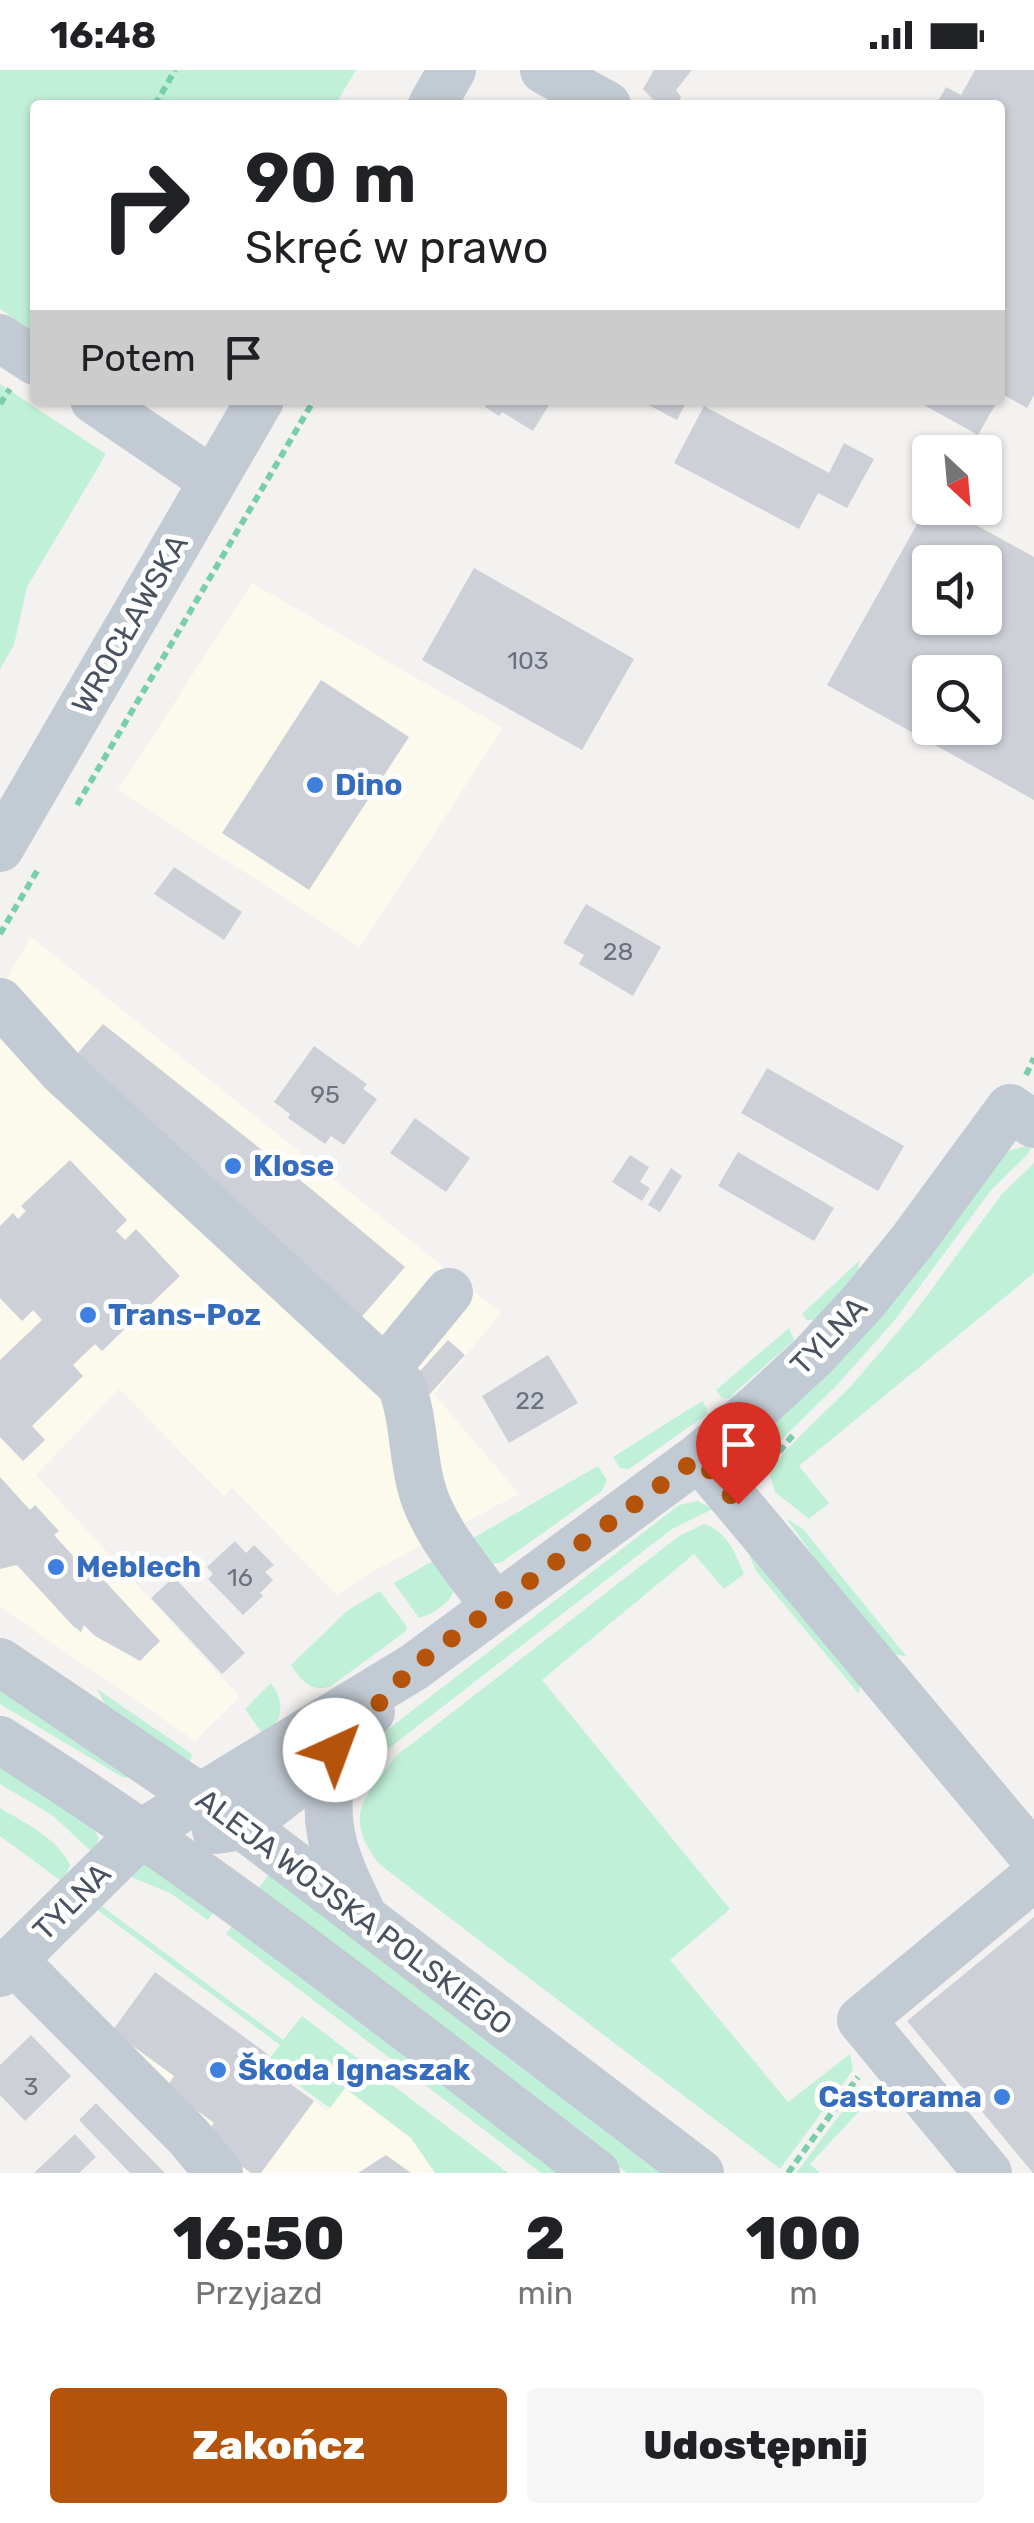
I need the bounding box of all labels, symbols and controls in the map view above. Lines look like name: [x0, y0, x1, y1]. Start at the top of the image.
text: 16:48: [50, 12, 156, 58]
text: 90 m: [245, 137, 417, 220]
icon: right: [80, 140, 210, 270]
text: Skręć w prawo: [245, 221, 549, 274]
icon: arrive: [216, 330, 271, 385]
text: Potem: [80, 335, 196, 381]
north arrow: [912, 435, 1002, 525]
map controls: [912, 435, 1002, 745]
street label: WROCŁAWSKA: [64, 528, 196, 720]
button: sound: [912, 545, 1002, 635]
house number: 103: [507, 646, 549, 675]
button: search: [912, 655, 1002, 745]
place label: Dino: [335, 767, 403, 803]
marker: Dino: [304, 774, 326, 796]
house number: 28: [603, 937, 633, 966]
house number: 95: [310, 1080, 340, 1109]
place label: Klose: [253, 1148, 334, 1184]
marker: Klose: [222, 1155, 244, 1177]
street label: TYLNA: [783, 1289, 875, 1383]
place label: Trans-Poz: [108, 1297, 261, 1333]
marker: Trans-Poz: [77, 1304, 99, 1326]
house number: 22: [515, 1386, 545, 1415]
pin: [696, 1402, 781, 1505]
icon: arrive: [711, 1417, 766, 1472]
place label: Meblech: [76, 1549, 201, 1585]
marker: Meblech: [45, 1556, 67, 1578]
house number: 16: [227, 1563, 253, 1592]
position arrow: [283, 1698, 387, 1802]
street label: ALEJA WOJSKA POLSKIEGO: [189, 1781, 519, 2043]
street label: TYLNA: [26, 1856, 118, 1948]
place label: Škoda Ignaszak: [238, 2052, 471, 2088]
marker: Škoda Ignaszak: [207, 2059, 229, 2081]
house number: 3: [23, 2072, 39, 2101]
place label: Castorama: [818, 2079, 982, 2115]
marker: Castorama: [991, 2086, 1013, 2108]
text: 16:50: [173, 2203, 345, 2274]
text: 2: [525, 2203, 566, 2274]
text: 100: [746, 2203, 861, 2274]
text: Przyjazd: [195, 2274, 323, 2312]
text: min: [518, 2274, 573, 2312]
text: m: [789, 2274, 818, 2312]
button: Zakończ: [50, 2388, 507, 2503]
button: Udostępnij: [527, 2388, 984, 2503]

